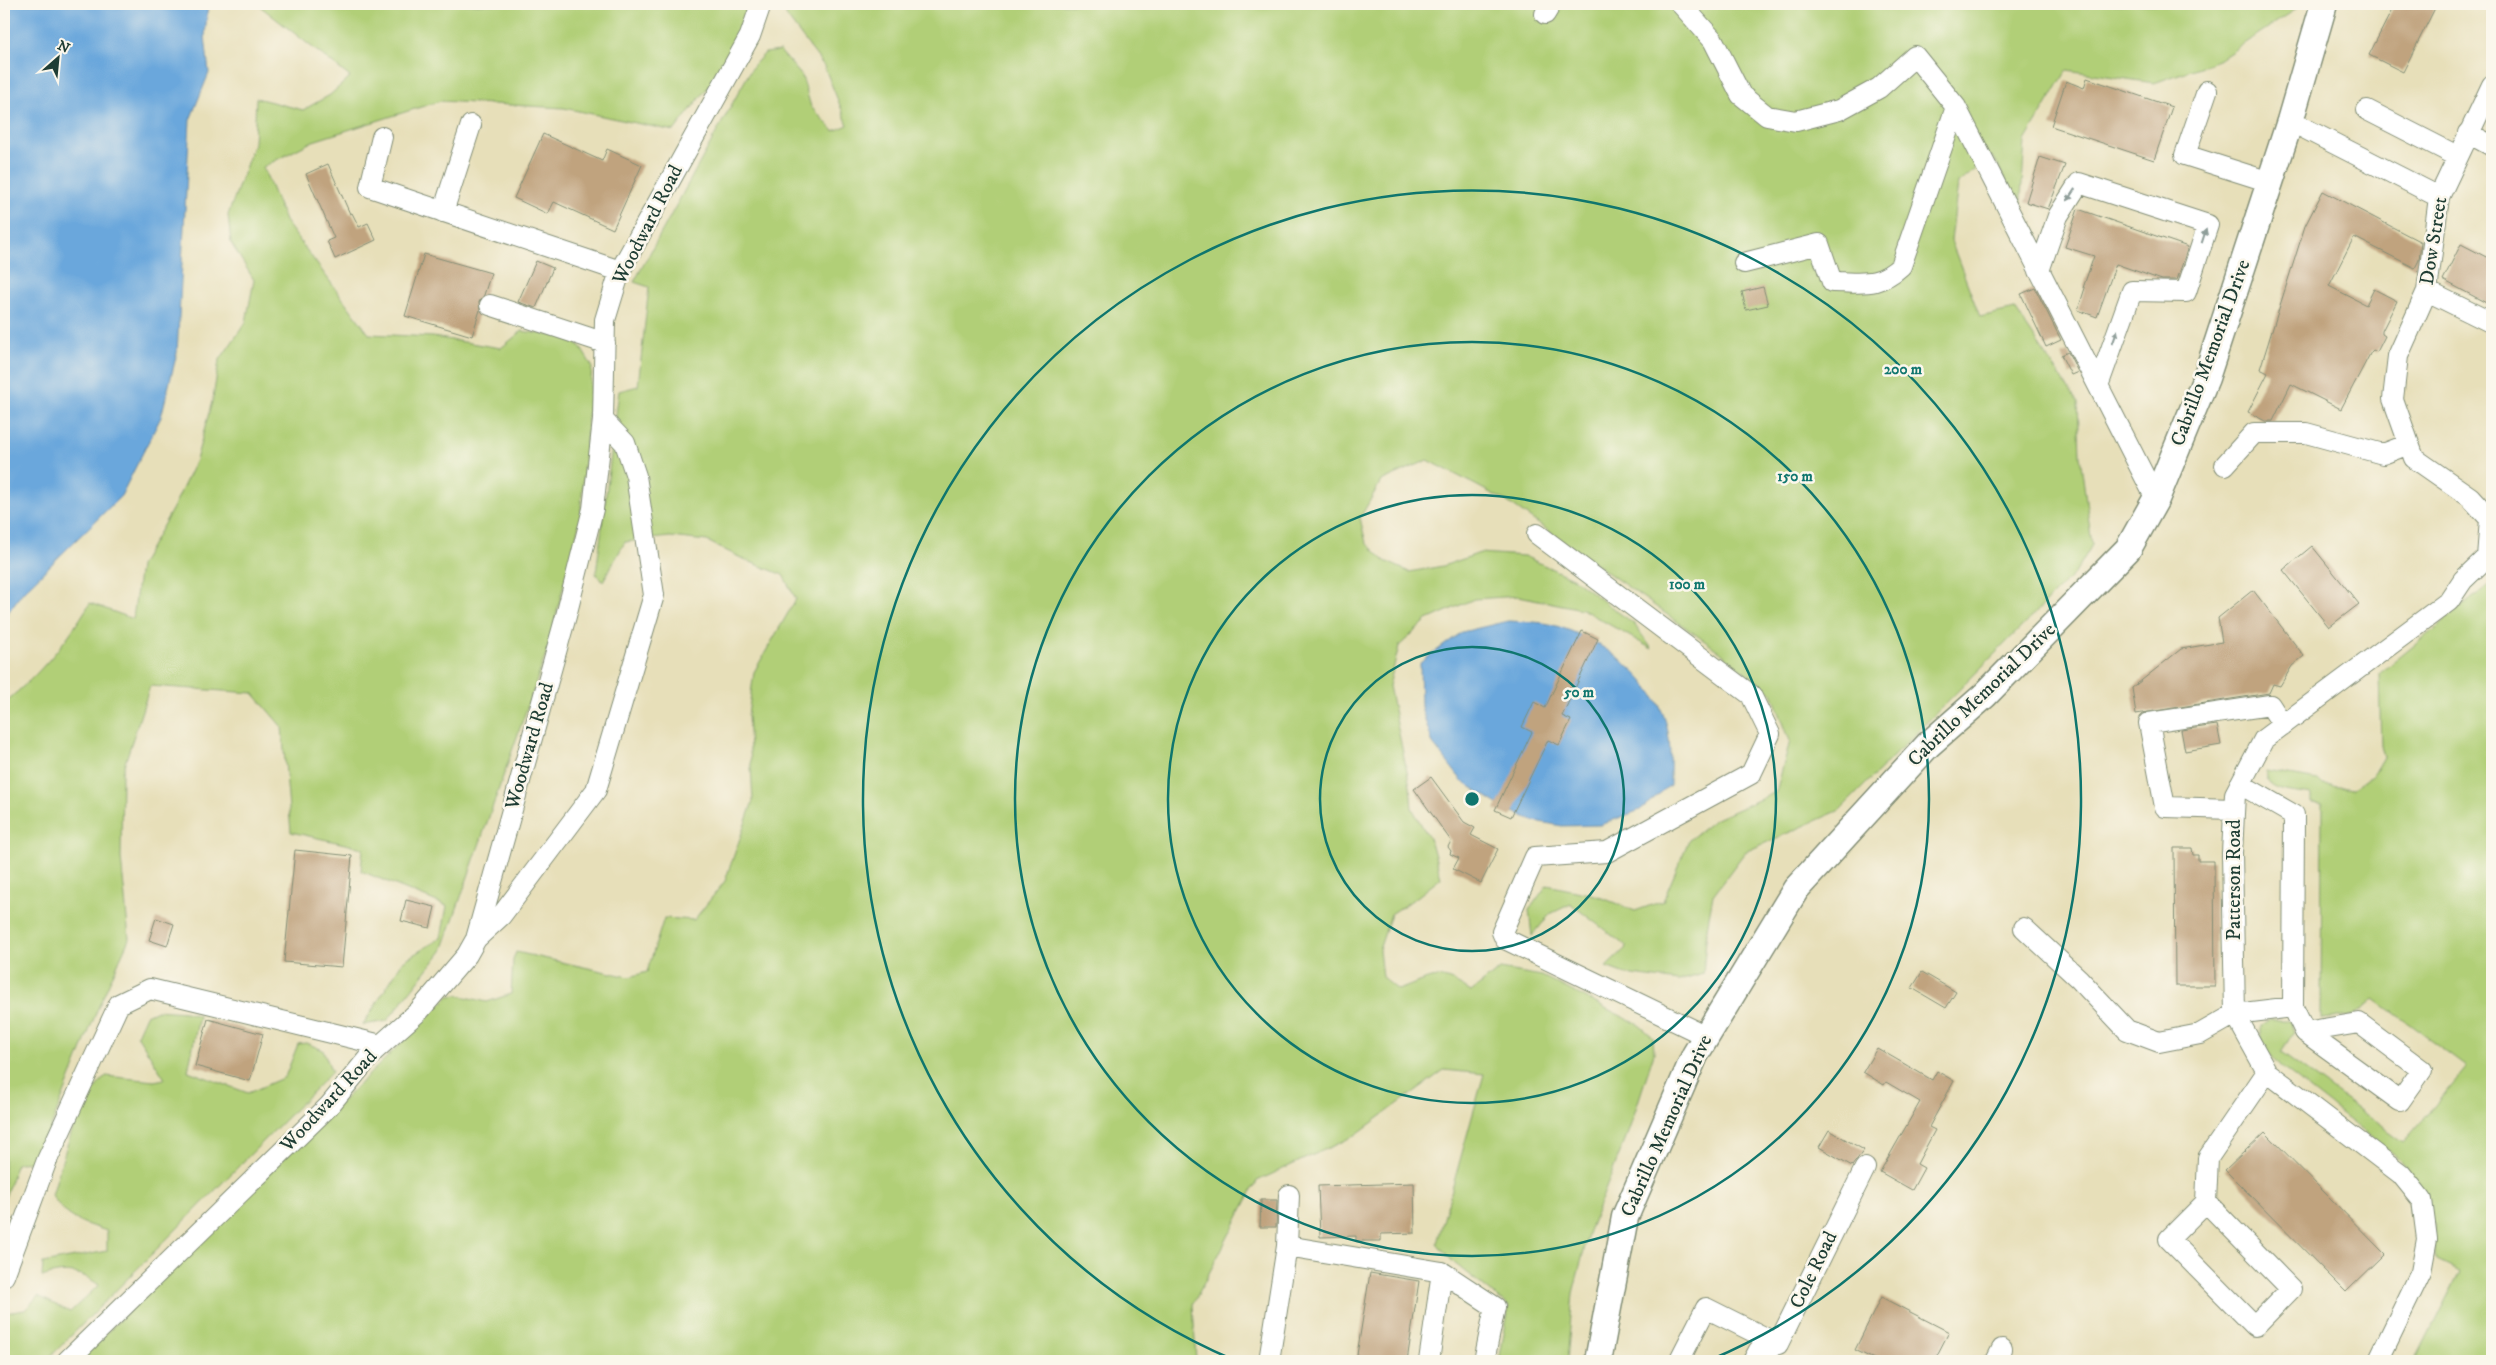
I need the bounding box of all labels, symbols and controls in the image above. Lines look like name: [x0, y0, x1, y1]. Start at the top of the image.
north arrow: [32, 32, 82, 82]
text: N: [54, 37, 73, 58]
street label: Woodward Road: [607, 161, 689, 290]
one-way arrow: [2066, 188, 2076, 202]
street label: Dow Street: [2415, 195, 2453, 287]
one-way arrow: [2200, 229, 2208, 244]
street label: Cabrillo Memorial Drive: [2166, 256, 2256, 450]
one-way arrow: [2111, 329, 2119, 344]
text: 200 m: [1884, 360, 1923, 379]
text: 150 m: [1777, 467, 1813, 486]
text: 100 m: [1669, 575, 1706, 594]
street label: Cabrillo Memorial Drive: [1903, 618, 2061, 772]
street label: Woodward Road: [500, 680, 560, 813]
text: 50 m: [1563, 683, 1595, 702]
centre of rings: [1463, 790, 1481, 808]
street label: Patterson Road: [2222, 819, 2247, 941]
street label: Cabrillo Memorial Drive: [1616, 1031, 1718, 1221]
street label: Woodward Road: [274, 1045, 383, 1158]
street label: Cole Road: [1785, 1227, 1843, 1313]

